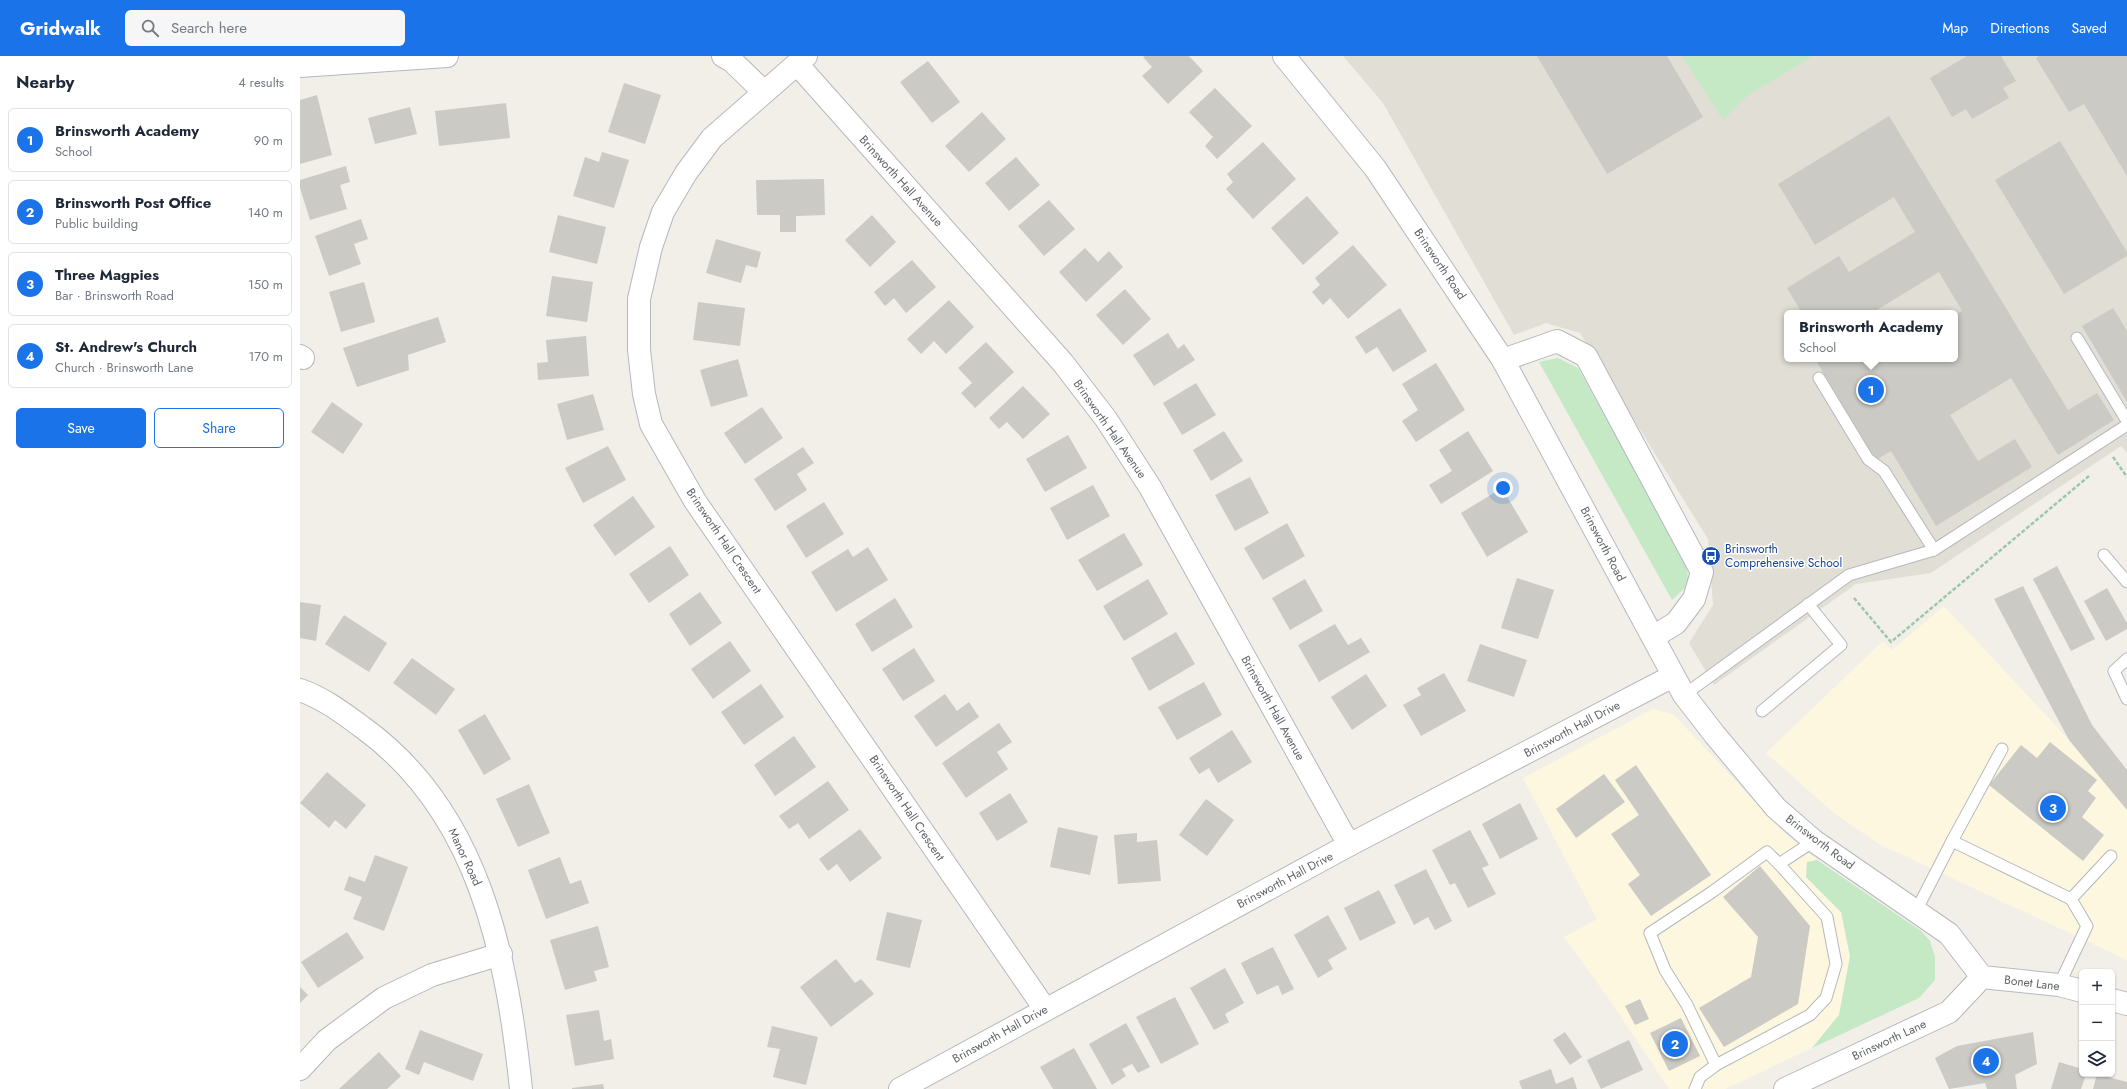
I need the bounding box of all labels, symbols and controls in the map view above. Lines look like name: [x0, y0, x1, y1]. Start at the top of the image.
search box: [125, 10, 405, 46]
text: Gridwalk: [20, 15, 101, 42]
icon: search: [139, 17, 161, 39]
text: Search here: [171, 17, 247, 39]
text: Map: [1942, 18, 1968, 38]
text: Directions: [1990, 18, 2050, 38]
text: Saved: [2072, 18, 2107, 38]
text: Nearby: [16, 70, 74, 94]
text: 4 results: [238, 73, 284, 92]
text: Brinsworth Academy: [55, 120, 199, 142]
text: 1: [27, 131, 33, 150]
text: 90 m: [254, 131, 283, 150]
street label: Brinsworth Hall Avenue: [855, 131, 947, 231]
text: School: [55, 142, 92, 161]
text: Brinsworth Post Office: [55, 192, 211, 214]
text: 2: [26, 203, 34, 222]
text: 140 m: [248, 203, 283, 222]
text: Public building: [55, 214, 138, 233]
street label: Brinsworth Road: [1410, 225, 1470, 303]
text: Three Magpies: [55, 264, 159, 286]
text: 3: [26, 275, 34, 294]
text: 150 m: [248, 275, 283, 294]
text: Bar · Brinsworth Road: [55, 286, 174, 305]
popup: [1784, 310, 1958, 362]
text: Brinsworth Academy: [1799, 316, 1943, 338]
text: St. Andrew's Church: [55, 336, 197, 358]
text: School: [1799, 338, 1836, 357]
text: 4: [25, 347, 35, 366]
text: 170 m: [248, 347, 283, 366]
text: Church · Brinsworth Lane: [55, 358, 193, 377]
pin: 1: [1858, 375, 1884, 405]
street label: Brinsworth Hall Avenue: [1069, 376, 1151, 482]
button: Save: [16, 408, 146, 448]
button: Share: [154, 408, 284, 448]
your location: [1493, 478, 1513, 498]
street label: Brinsworth Hall Crescent: [682, 484, 766, 598]
street label: Brinsworth Road: [1576, 503, 1630, 585]
place label: Brinsworth Comprehensive School: [1725, 540, 1842, 572]
bus stop icon: Brinsworth Comprehensive School: [1700, 545, 1722, 567]
street label: Brinsworth Hall Avenue: [1237, 652, 1309, 764]
street label: Brinsworth Hall Drive: [1521, 696, 1623, 762]
street label: Brinsworth Hall Crescent: [865, 751, 949, 865]
pin: 3: [2040, 793, 2066, 823]
street label: Brinsworth Road: [1782, 810, 1858, 874]
street label: Manor Road: [444, 825, 486, 889]
street label: Brinsworth Hall Drive: [1234, 847, 1336, 913]
map controls: [2079, 969, 2115, 1077]
button: +: [2079, 969, 2115, 1005]
street label: Bonet Lane: [2003, 971, 2061, 995]
street label: Brinsworth Hall Drive: [949, 1000, 1051, 1068]
button: −: [2079, 1005, 2115, 1041]
street label: Brinsworth Lane: [1849, 1015, 1929, 1065]
pin: 2: [1662, 1029, 1688, 1059]
button: layers: [2079, 1041, 2115, 1077]
pin: 4: [1973, 1046, 1999, 1076]

